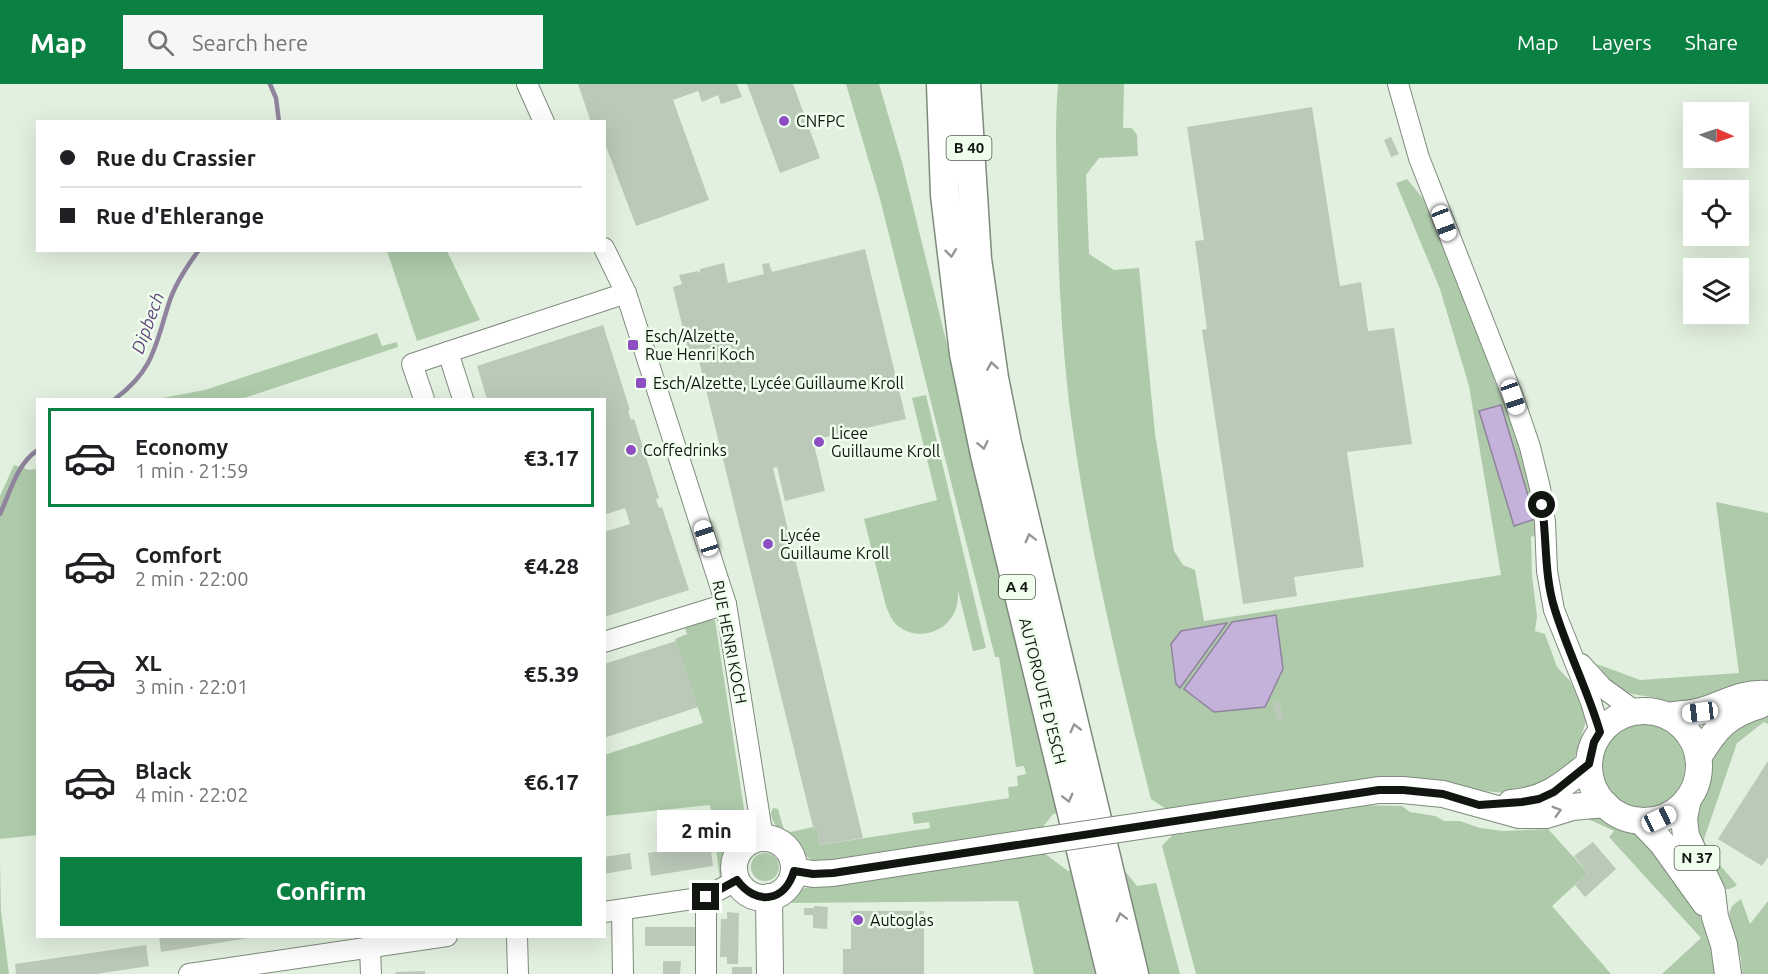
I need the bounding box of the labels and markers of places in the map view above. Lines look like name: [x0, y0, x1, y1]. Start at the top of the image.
place label: CNFPC: [796, 112, 845, 130]
marker: CNFPC: [777, 114, 791, 128]
place label: Esch/Alzette, Rue Henri Koch: [645, 327, 755, 363]
marker: Esch/Alzette, Rue Henri Koch: [626, 338, 640, 352]
place label: Esch/Alzette, Lycée Guillaume Kroll: [653, 374, 904, 392]
marker: Esch/Alzette, Lycée Guillaume Kroll: [634, 376, 648, 390]
place label: Licee Guillaume Kroll: [831, 424, 940, 460]
marker: Licee Guillaume Kroll: [812, 435, 826, 449]
place label: Coffedrinks: [643, 441, 727, 459]
marker: Coffedrinks: [624, 443, 638, 457]
place label: Lycée Guillaume Kroll: [780, 526, 889, 562]
marker: Lycée Guillaume Kroll: [761, 537, 775, 551]
place label: Autoglas: [870, 911, 934, 929]
marker: Autoglas: [851, 913, 865, 927]

